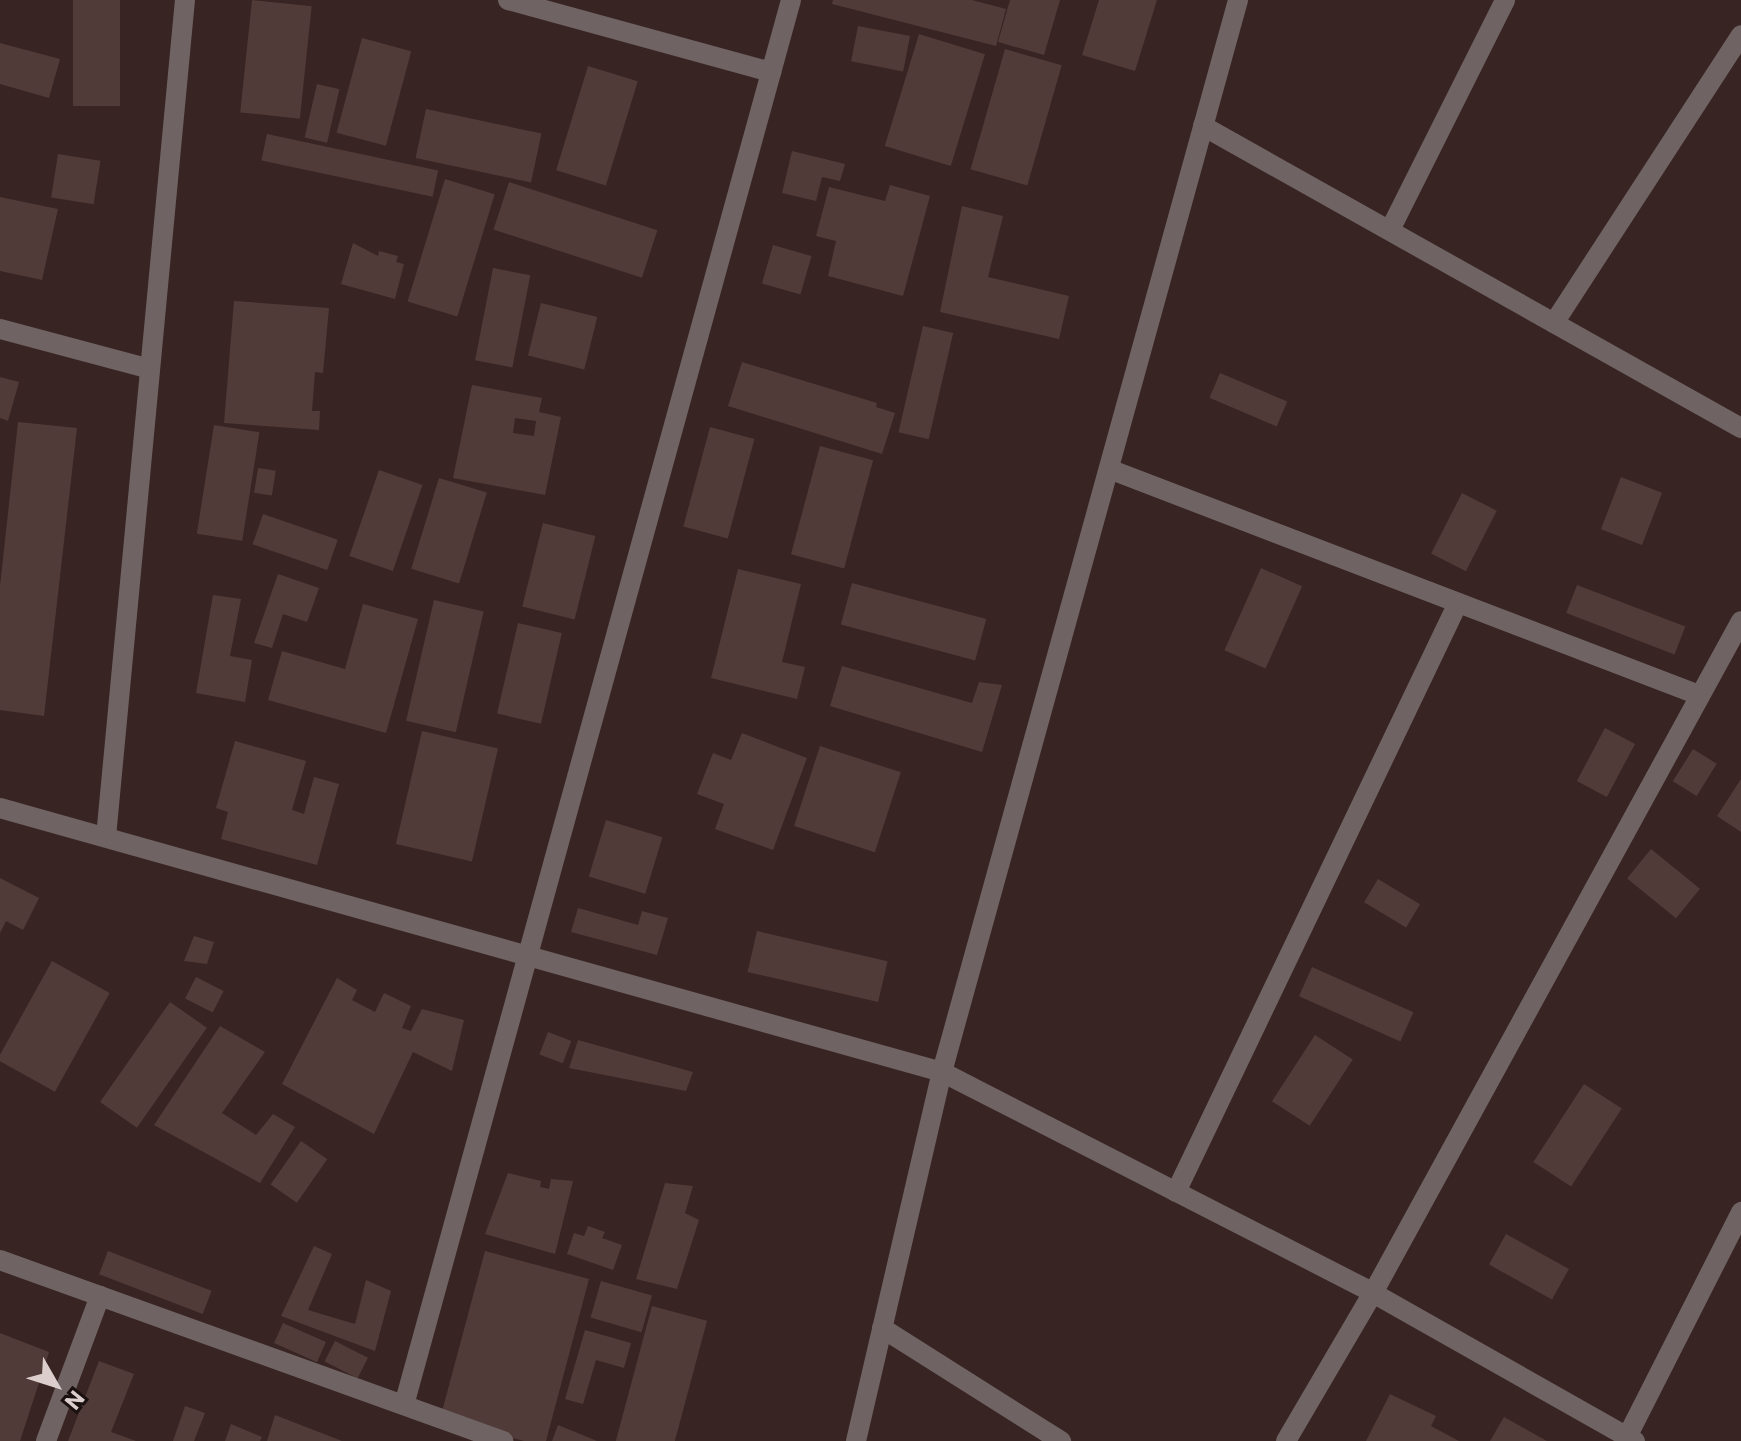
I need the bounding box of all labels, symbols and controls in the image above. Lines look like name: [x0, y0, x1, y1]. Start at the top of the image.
north arrow: [16, 1345, 96, 1425]
text: N: [59, 1386, 91, 1415]

